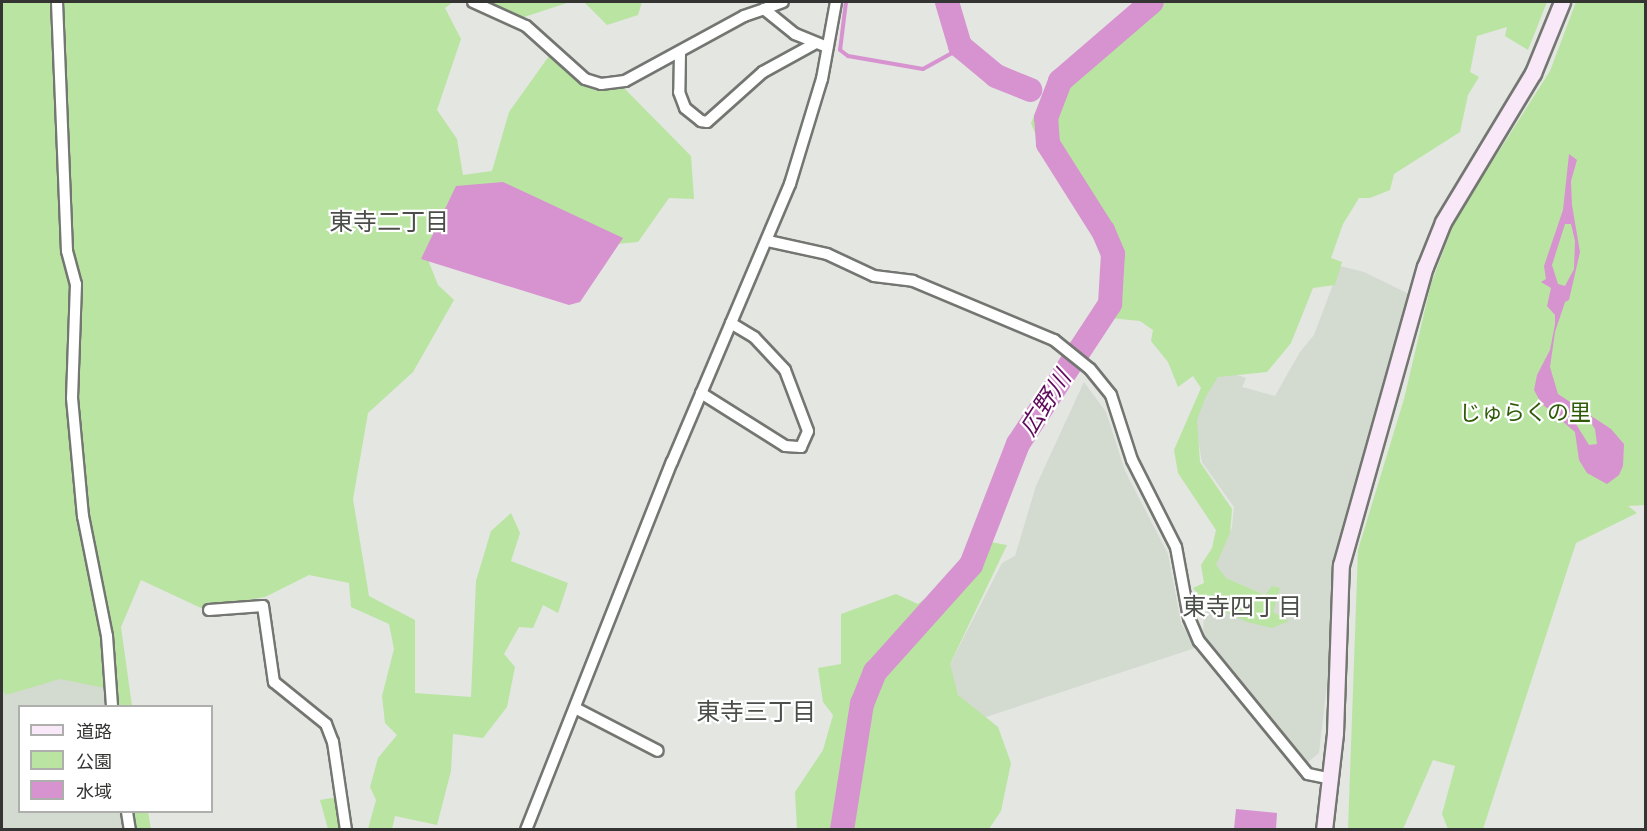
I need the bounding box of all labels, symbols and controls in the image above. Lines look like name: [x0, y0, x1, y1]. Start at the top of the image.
district label: 東寺二丁目: [329, 208, 449, 236]
water label: 広野川: [1013, 365, 1077, 441]
park label: じゅらくの里: [1459, 400, 1591, 426]
district label: 東寺四丁目: [1182, 593, 1302, 621]
district label: 東寺三丁目: [696, 698, 816, 726]
legend: [18, 705, 213, 813]
text: 道路: [76, 720, 112, 743]
text: 公園: [76, 750, 112, 773]
text: 水域: [76, 780, 112, 803]

